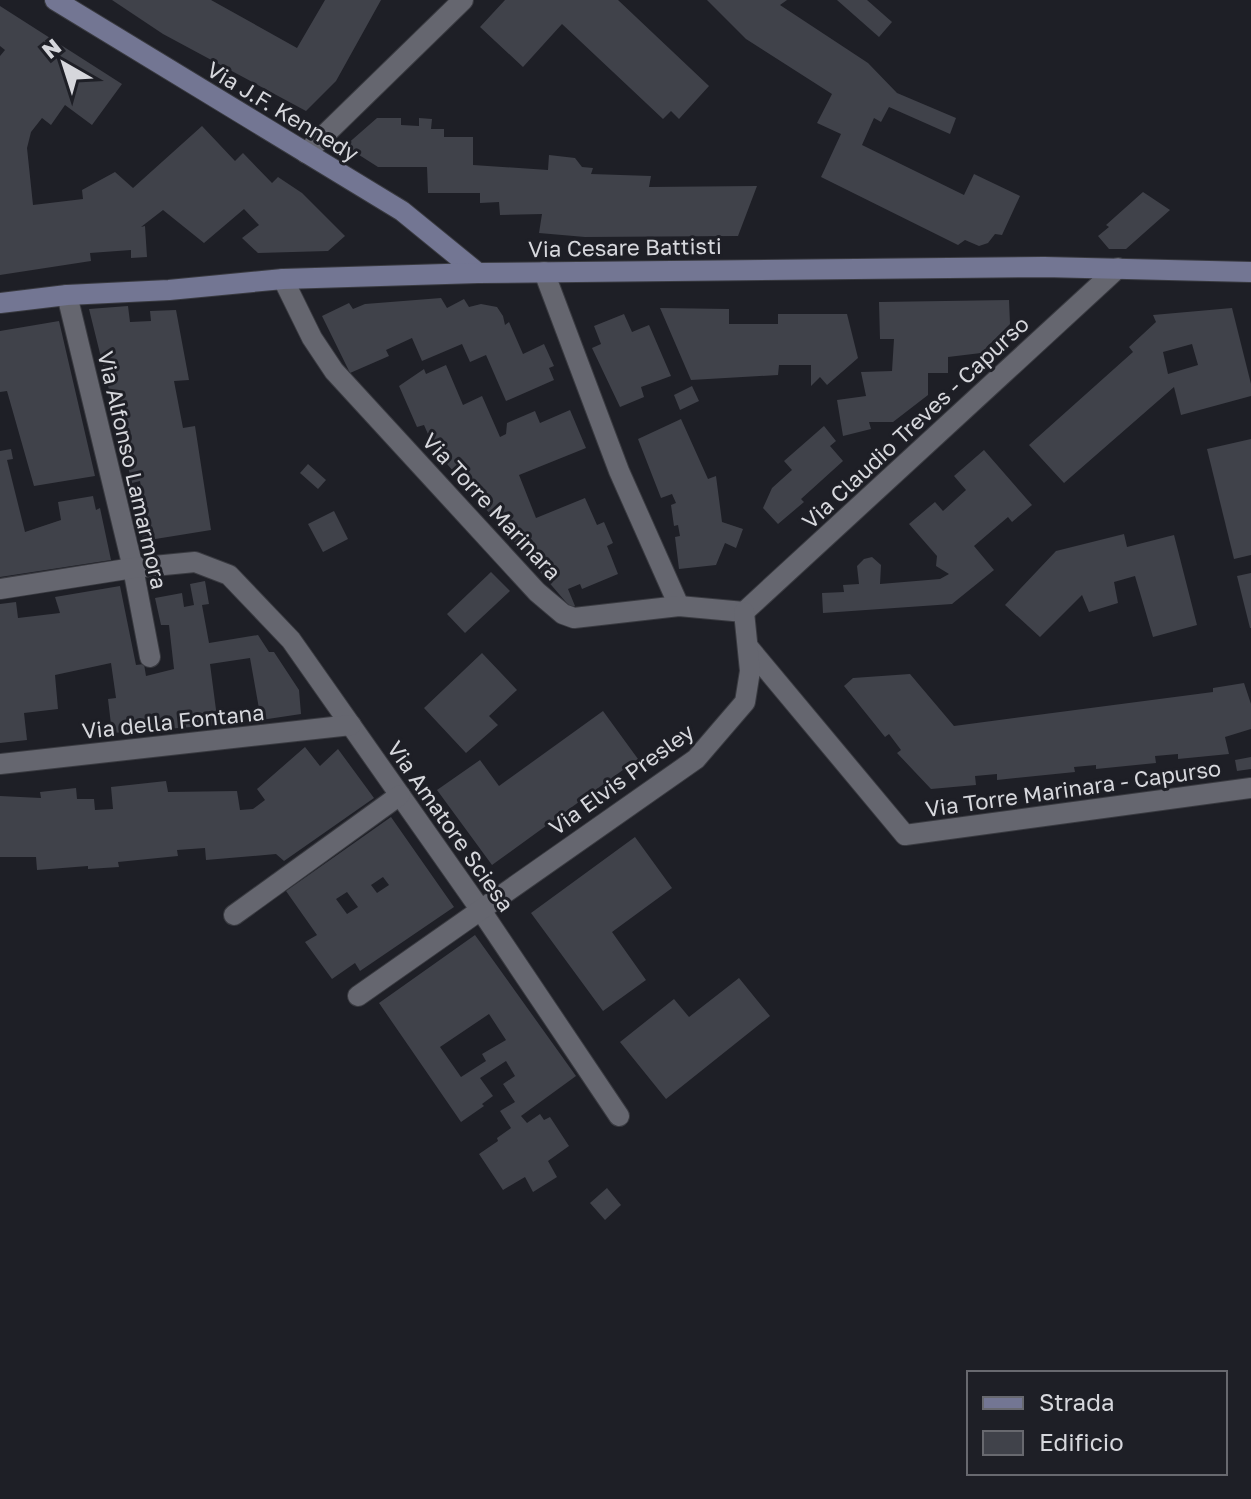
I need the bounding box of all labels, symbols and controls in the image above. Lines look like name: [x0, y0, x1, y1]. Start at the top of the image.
north arrow: [24, 24, 104, 104]
text: N: [36, 32, 66, 64]
street label: Via J.F. Kennedy: [202, 55, 364, 167]
street label: Via Cesare Battisti: [528, 232, 722, 262]
street label: Via Claudio Treves - Capurso: [796, 310, 1034, 534]
street label: Via Alfonso Lamarmora: [92, 348, 174, 592]
street label: Via Torre Marinara: [417, 427, 567, 585]
street label: Via della Fontana: [80, 698, 266, 744]
street label: Via Elvis Presley: [543, 717, 699, 841]
street label: Via Amatore Sciesa: [382, 735, 520, 917]
street label: Via Torre Marinara - Capurso: [923, 754, 1223, 822]
legend: [967, 1371, 1227, 1475]
text: Strada: [1039, 1387, 1114, 1416]
text: Edificio: [1039, 1427, 1124, 1456]

